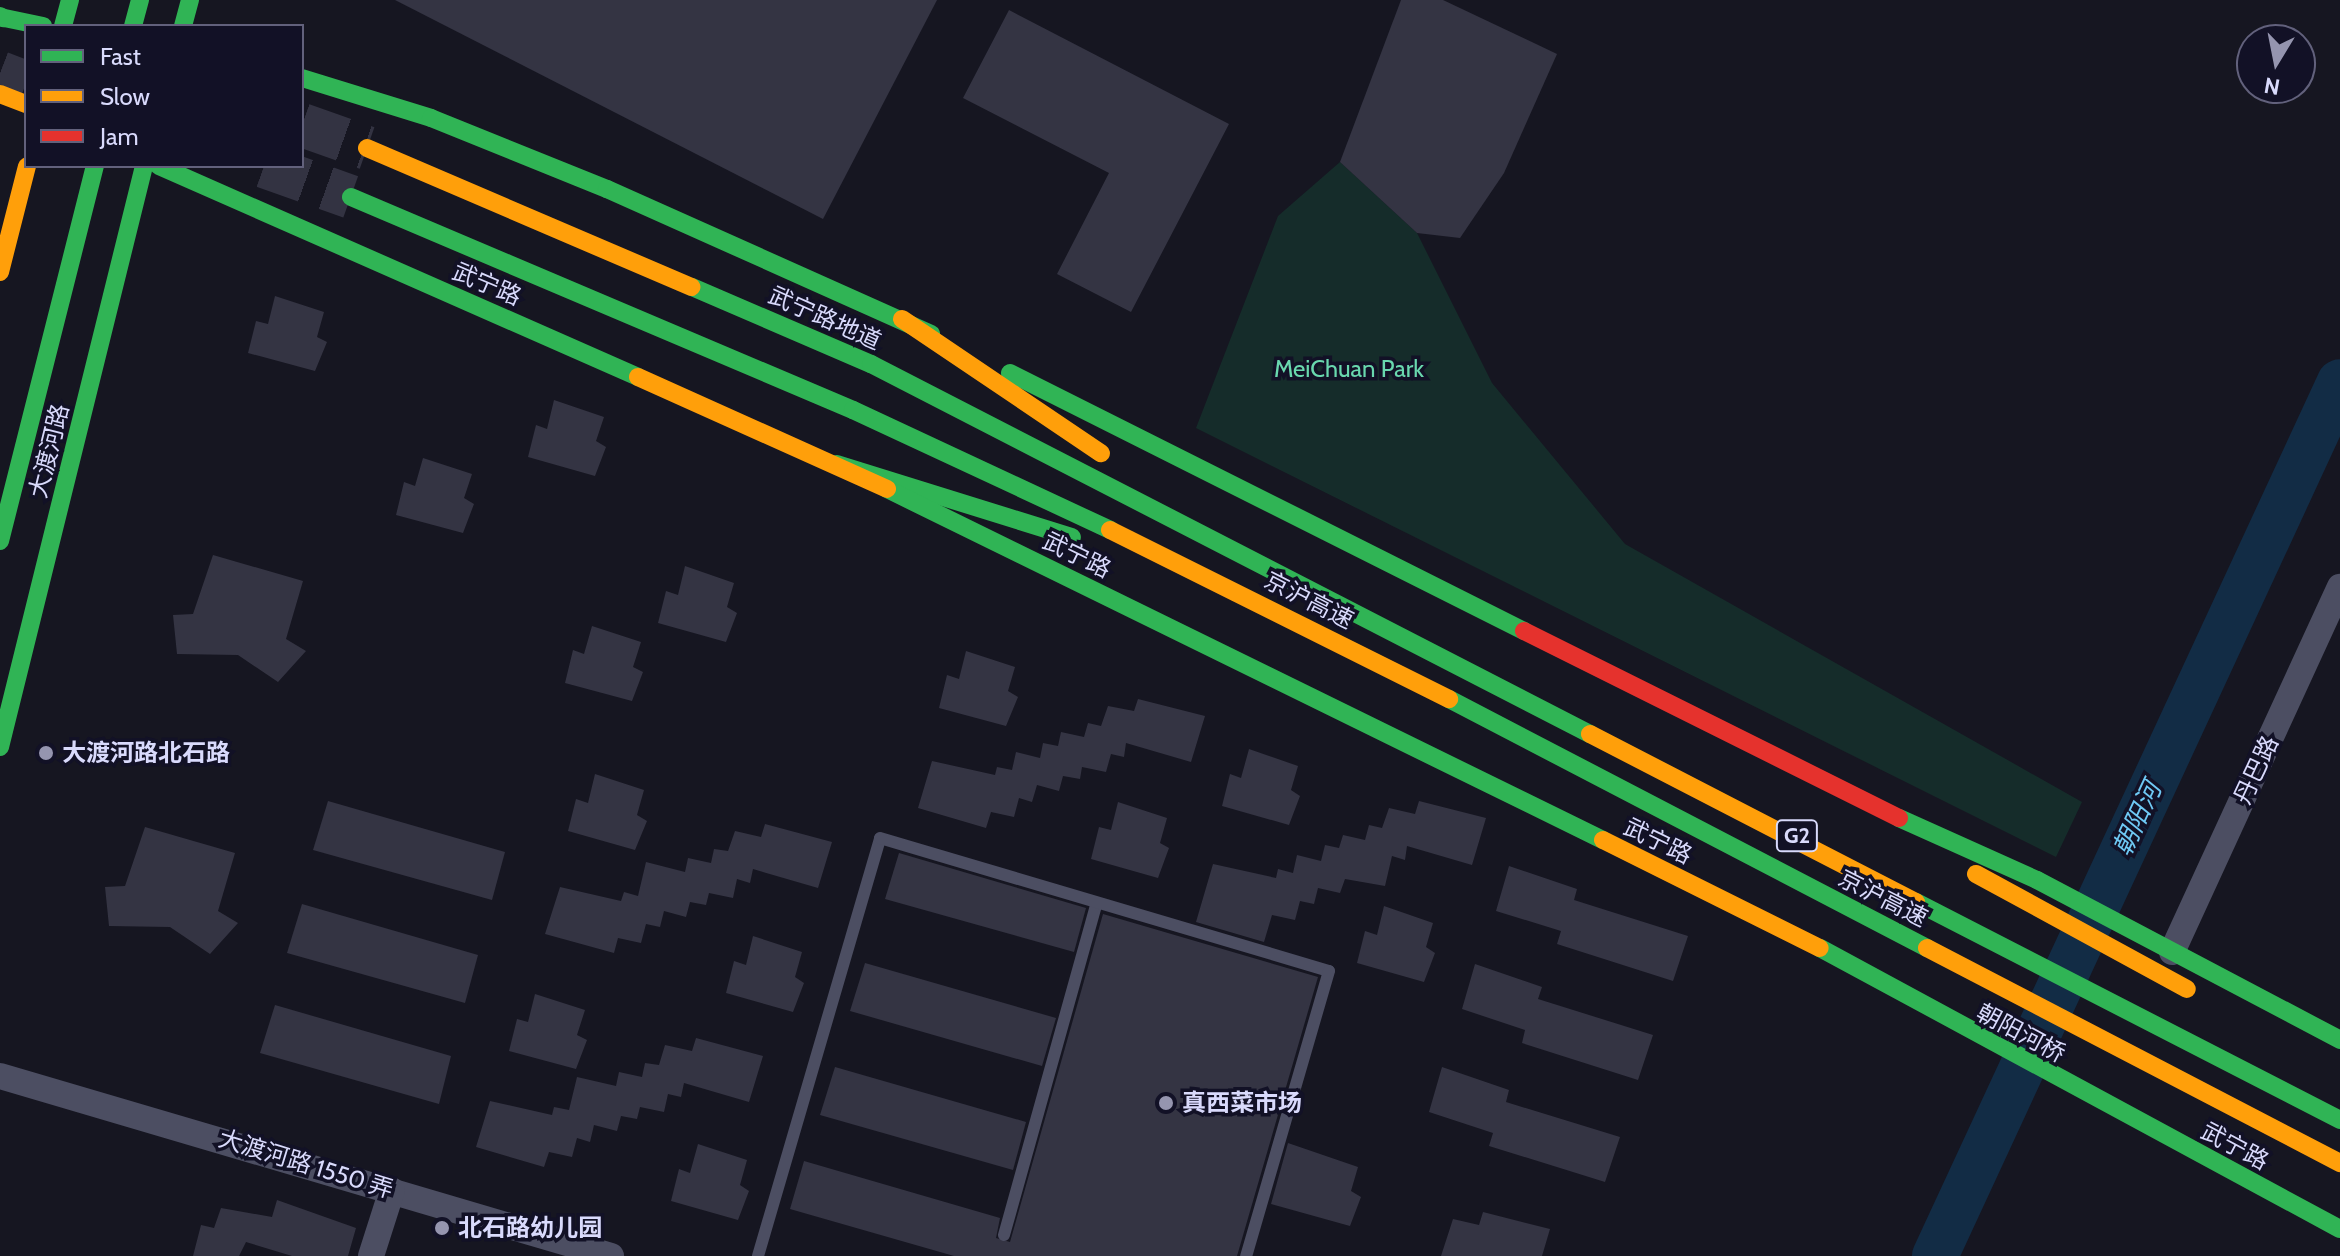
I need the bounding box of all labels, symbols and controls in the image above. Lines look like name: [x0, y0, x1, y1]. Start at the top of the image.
legend: [24, 24, 304, 168]
north arrow: [2236, 24, 2316, 104]
text: Fast: [100, 42, 141, 71]
text: N: [2262, 72, 2282, 101]
text: Slow: [100, 82, 150, 111]
text: Jam: [100, 122, 138, 151]
street label: 武宁路: [448, 257, 526, 311]
street label: 武宁路地道: [764, 280, 886, 356]
park label: MeiChuan Park: [1274, 355, 1424, 383]
street label: 大渡河路: [23, 401, 75, 501]
street label: 武宁路: [1038, 526, 1116, 584]
street label: 京沪高速: [1260, 565, 1358, 635]
street label: 丹巴路: [2228, 731, 2284, 809]
place label: 大渡河路北石路: [62, 739, 230, 767]
marker: 大渡河路北石路: [37, 744, 55, 762]
water label: 朝阳河: [2107, 777, 2169, 861]
street label: 武宁路: [1619, 812, 1697, 870]
road number: G2: [1775, 818, 1819, 854]
street label: 京沪高速: [1834, 863, 1932, 933]
street label: 朝阳河桥: [1972, 998, 2070, 1068]
place label: 真西菜市场: [1182, 1089, 1302, 1117]
marker: 真西菜市场: [1157, 1094, 1175, 1112]
street label: 武宁路: [2196, 1116, 2274, 1176]
street label: 大渡河路 1550 弄: [215, 1124, 397, 1204]
place label: 北石路幼儿园: [458, 1214, 602, 1242]
marker: 北石路幼儿园: [433, 1219, 451, 1237]

